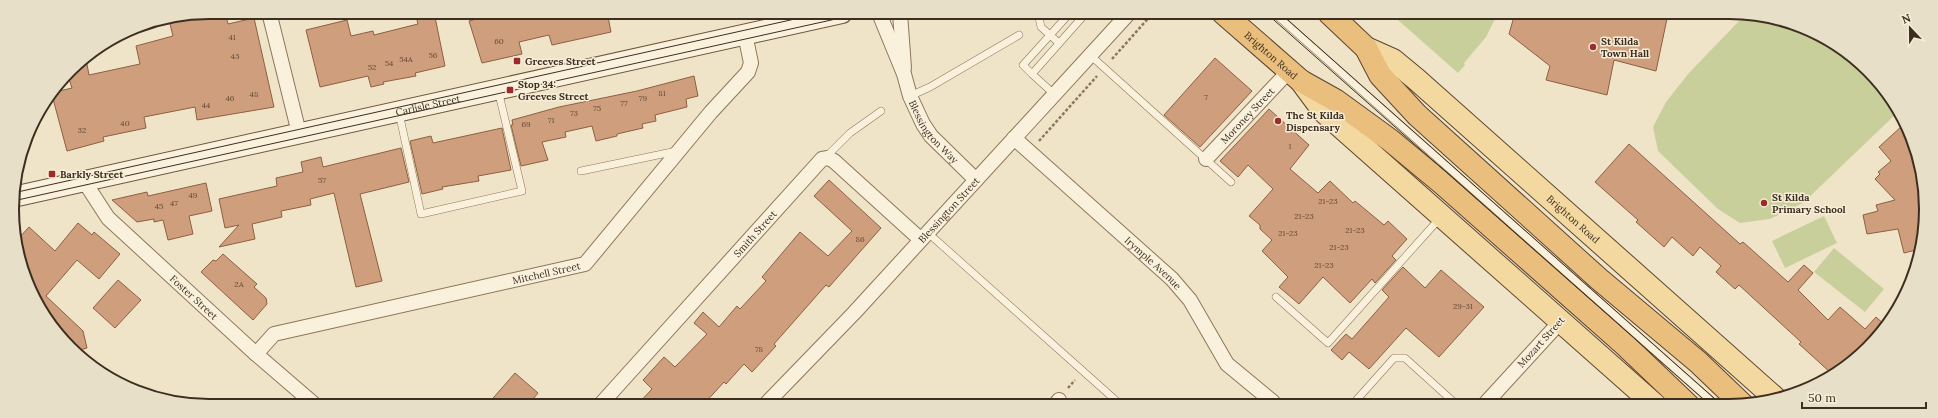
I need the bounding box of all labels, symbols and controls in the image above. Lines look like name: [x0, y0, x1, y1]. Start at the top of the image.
north arrow: [1890, 8, 1930, 48]
text: N: [1900, 10, 1913, 27]
street label: Brighton Road: [1242, 28, 1301, 82]
house number: 41: [228, 32, 236, 42]
place label: St Kilda Town Hall: [1601, 35, 1649, 60]
house number: 60: [494, 36, 504, 46]
marker: St Kilda Town Hall: [1588, 42, 1598, 52]
house number: 56: [429, 50, 438, 60]
house number: 43: [231, 51, 240, 61]
house number: 54A: [399, 54, 414, 64]
place label: Greeves Street: [525, 55, 597, 68]
marker: Greeves Street: [512, 56, 522, 66]
house number: 54: [385, 58, 394, 68]
house number: 52: [368, 62, 376, 72]
place label: Stop 34: Greeves Street: [518, 78, 590, 103]
street label: Moroney Street: [1217, 84, 1277, 146]
marker: Stop 34: Greeves Street: [505, 85, 515, 95]
house number: 81: [658, 88, 666, 98]
house number: 48: [250, 89, 259, 99]
street label: Carlisle Street: [394, 91, 462, 118]
house number: 7: [1204, 92, 1208, 102]
house number: 46: [226, 93, 235, 103]
house number: 79: [639, 93, 648, 103]
house number: 77: [620, 98, 628, 108]
street label: Blessington Way: [906, 98, 962, 166]
house number: 44: [202, 100, 211, 110]
house number: 75: [593, 103, 601, 113]
house number: 73: [570, 108, 579, 118]
place label: The St Kilda Dispensary: [1286, 109, 1345, 134]
house number: 71: [548, 115, 554, 125]
marker: The St Kilda Dispensary: [1273, 116, 1283, 126]
house number: 40: [120, 118, 130, 128]
house number: 69: [521, 119, 531, 129]
house number: 32: [78, 125, 86, 135]
house number: 1: [1289, 141, 1292, 151]
place label: Barkly Street: [60, 168, 124, 181]
marker: Barkly Street: [47, 169, 57, 179]
street label: Blessington Street: [915, 174, 982, 245]
house number: 57: [318, 175, 326, 185]
house number: 49: [189, 190, 198, 200]
place label: St Kilda Primary School: [1772, 191, 1846, 216]
street label: Brighton Road: [1544, 192, 1603, 246]
house number: 21-23: [1318, 196, 1338, 206]
house number: 47: [170, 198, 178, 208]
marker: St Kilda Primary School: [1759, 198, 1769, 208]
house number: 45: [155, 201, 163, 211]
street label: Smith Street: [730, 207, 779, 260]
house number: 21-23: [1294, 211, 1314, 221]
house number: 21-23: [1345, 225, 1365, 235]
house number: 21-23: [1278, 228, 1298, 238]
street label: Irymple Avenue: [1122, 233, 1185, 292]
house number: 86: [855, 234, 865, 244]
house number: 21-23: [1329, 242, 1349, 252]
street label: Mitchell Street: [511, 259, 582, 287]
house number: 21-23: [1314, 260, 1334, 270]
street label: Foster Street: [167, 272, 221, 322]
house number: 2A: [234, 279, 245, 289]
house number: 29-31: [1453, 301, 1473, 311]
street label: Mozart Street: [1515, 314, 1567, 370]
house number: 78: [755, 344, 764, 354]
scale bar: [1802, 384, 1926, 410]
text: 50 m: [1808, 390, 1836, 405]

